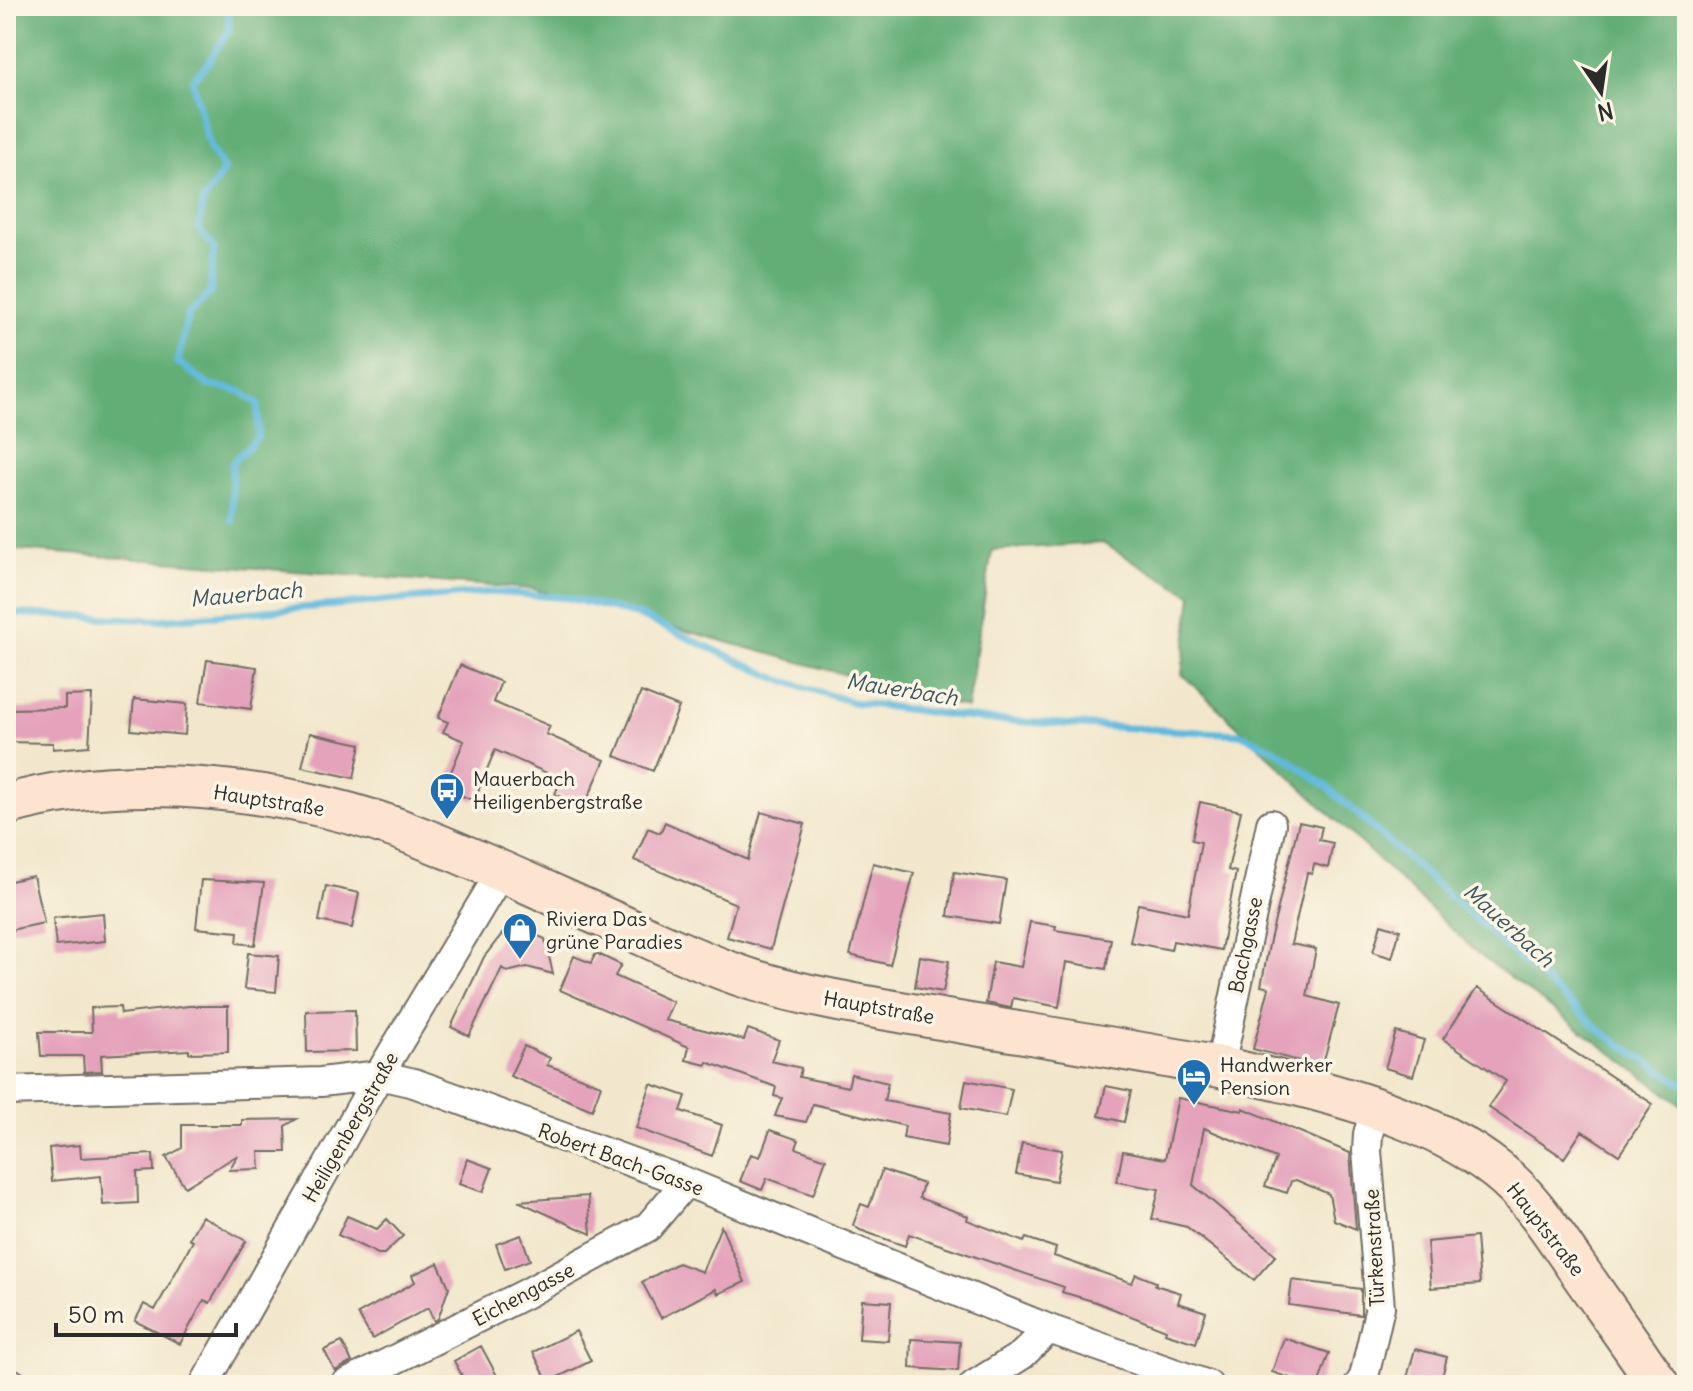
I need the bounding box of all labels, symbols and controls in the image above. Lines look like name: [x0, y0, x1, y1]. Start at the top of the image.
north arrow: [1561, 52, 1641, 132]
text: N: [1595, 96, 1616, 127]
water label: Mauerbach: [189, 575, 304, 613]
water label: Mauerbach: [844, 666, 961, 712]
place label: Mauerbach Heiligenbergstraße: [473, 766, 643, 814]
bus stop icon: Mauerbach Heiligenbergstraße: [428, 771, 466, 821]
street label: Hauptstraße: [212, 779, 326, 821]
water label: Mauerbach: [1458, 877, 1561, 974]
street label: Bachgasse: [1223, 895, 1267, 995]
place label: Riviera Das grüne Paradies: [546, 906, 682, 954]
shop icon: Riviera Das grüne Paradies: [501, 911, 539, 961]
street label: Hauptstraße: [822, 985, 936, 1029]
street label: Heiligenbergstraße: [297, 1047, 403, 1207]
place label: Handwerker Pension: [1220, 1052, 1333, 1100]
hotel icon: Handwerker Pension: [1175, 1057, 1213, 1107]
street label: Robert Bach-Gasse: [535, 1117, 707, 1201]
street label: Hauptstraße: [1502, 1177, 1590, 1281]
street label: Türkenstraße: [1358, 1188, 1390, 1308]
street label: Eichengasse: [468, 1257, 578, 1331]
scale bar: [56, 1287, 236, 1337]
text: 50 m: [68, 1299, 124, 1329]

